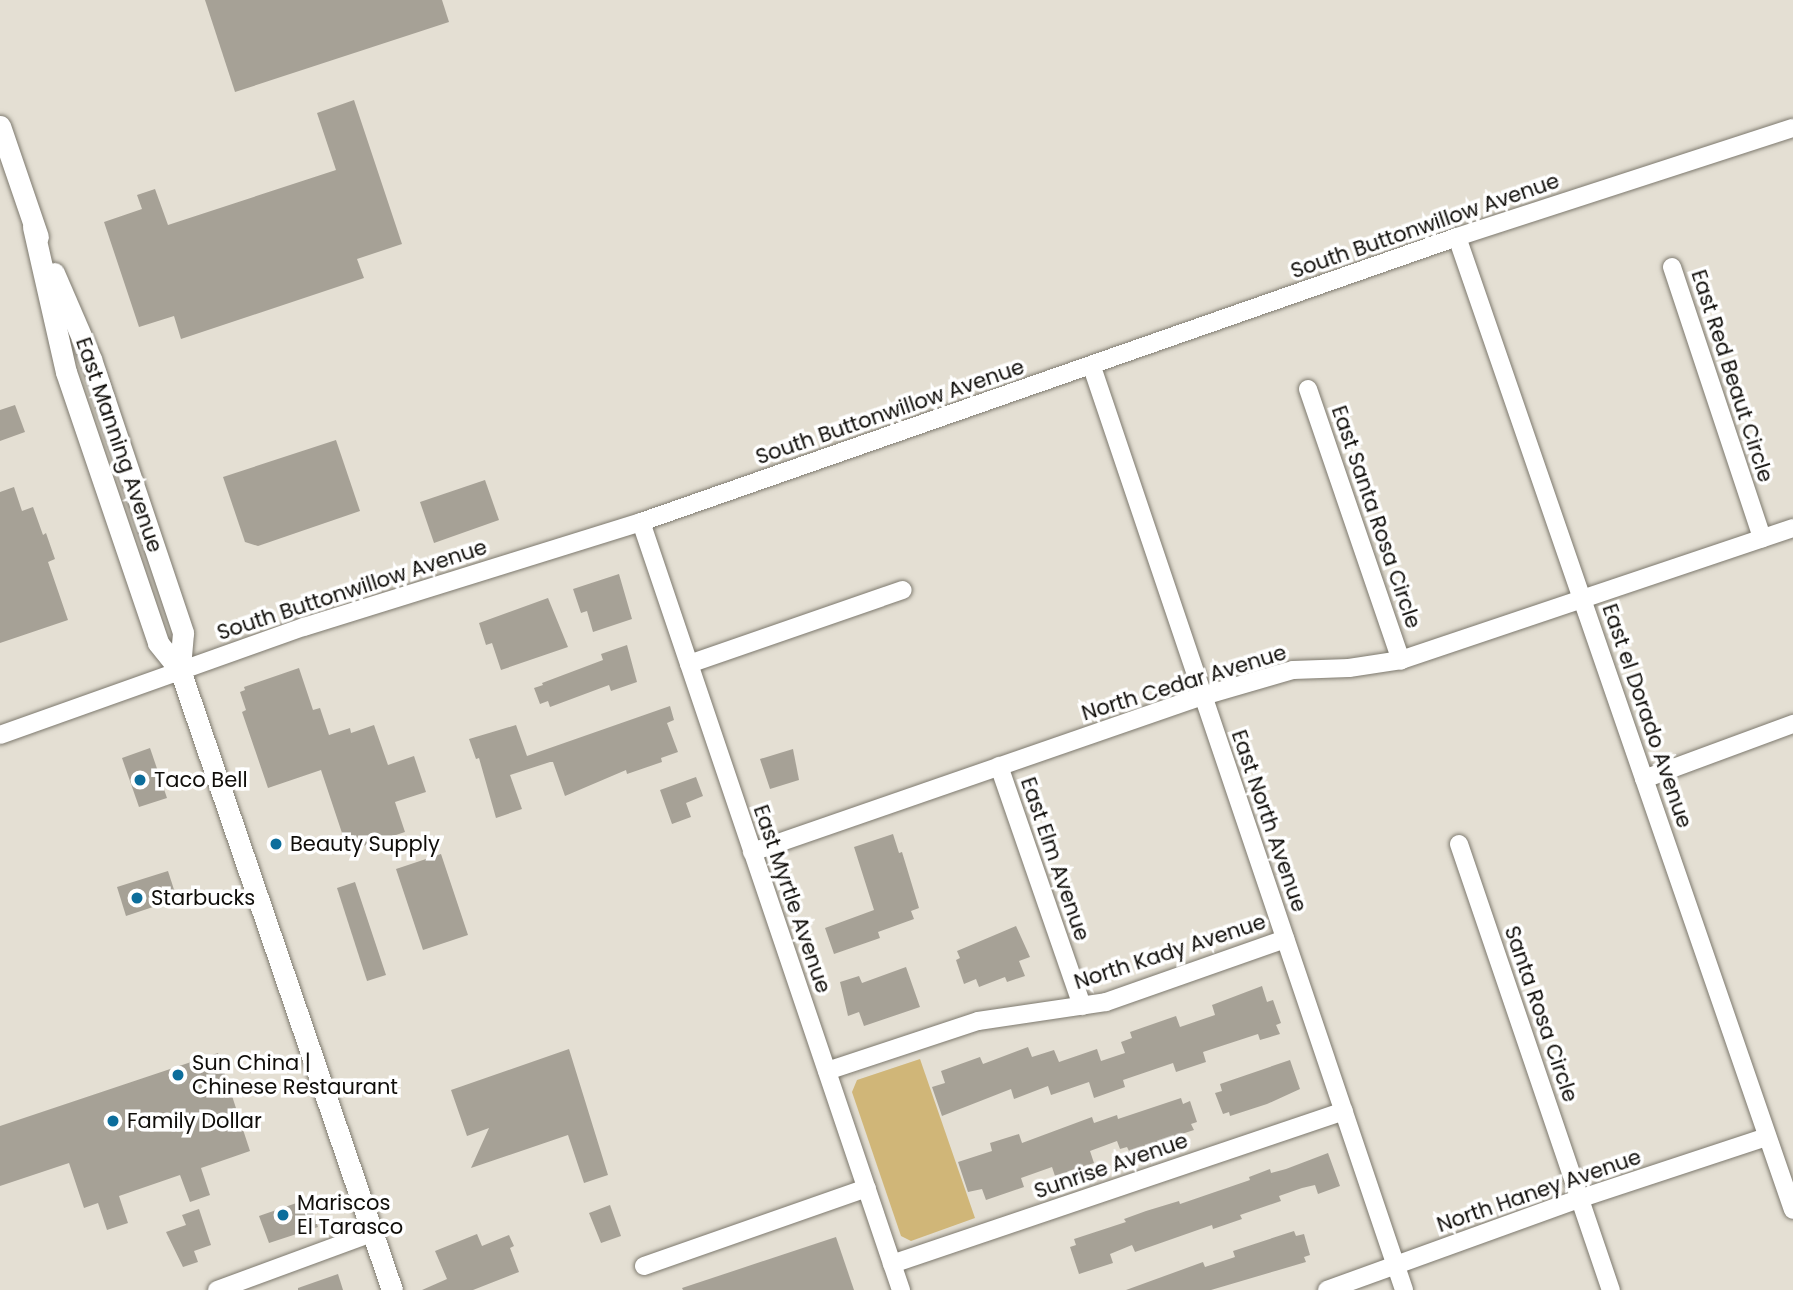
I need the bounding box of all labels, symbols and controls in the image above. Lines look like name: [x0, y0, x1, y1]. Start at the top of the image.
street label: South Buttonwillow Avenue: [1287, 168, 1563, 284]
street label: East Red Beaut Circle: [1686, 267, 1778, 485]
street label: East Manning Avenue: [70, 334, 168, 556]
street label: South Buttonwillow Avenue: [752, 354, 1028, 470]
street label: East Santa Rosa Circle: [1326, 402, 1426, 632]
street label: South Buttonwillow Avenue: [214, 534, 490, 646]
street label: East el Dorado Avenue: [1597, 601, 1697, 831]
street label: North Cedar Avenue: [1079, 640, 1289, 726]
street label: East North Avenue: [1226, 727, 1312, 915]
place label: Taco Bell: [154, 767, 248, 793]
marker: Taco Bell: [132, 772, 148, 788]
street label: East Elm Avenue: [1015, 774, 1095, 944]
street label: East Myrtle Avenue: [748, 802, 836, 996]
place label: Beauty Supply: [290, 831, 440, 857]
marker: Beauty Supply: [268, 836, 284, 852]
place label: Starbucks: [151, 885, 255, 911]
marker: Starbucks: [129, 890, 145, 906]
street label: North Kady Avenue: [1071, 909, 1269, 995]
street label: Santa Rosa Circle: [1499, 923, 1583, 1105]
place label: Sun China | Chinese Restaurant: [192, 1050, 398, 1100]
marker: Sun China | Chinese Restaurant: [170, 1067, 186, 1083]
place label: Family Dollar: [127, 1108, 262, 1134]
marker: Family Dollar: [105, 1113, 121, 1129]
street label: Sunrise Avenue: [1031, 1128, 1191, 1204]
street label: North Haney Avenue: [1434, 1144, 1644, 1238]
place label: Mariscos El Tarasco: [297, 1190, 403, 1240]
marker: Mariscos El Tarasco: [275, 1207, 291, 1223]

